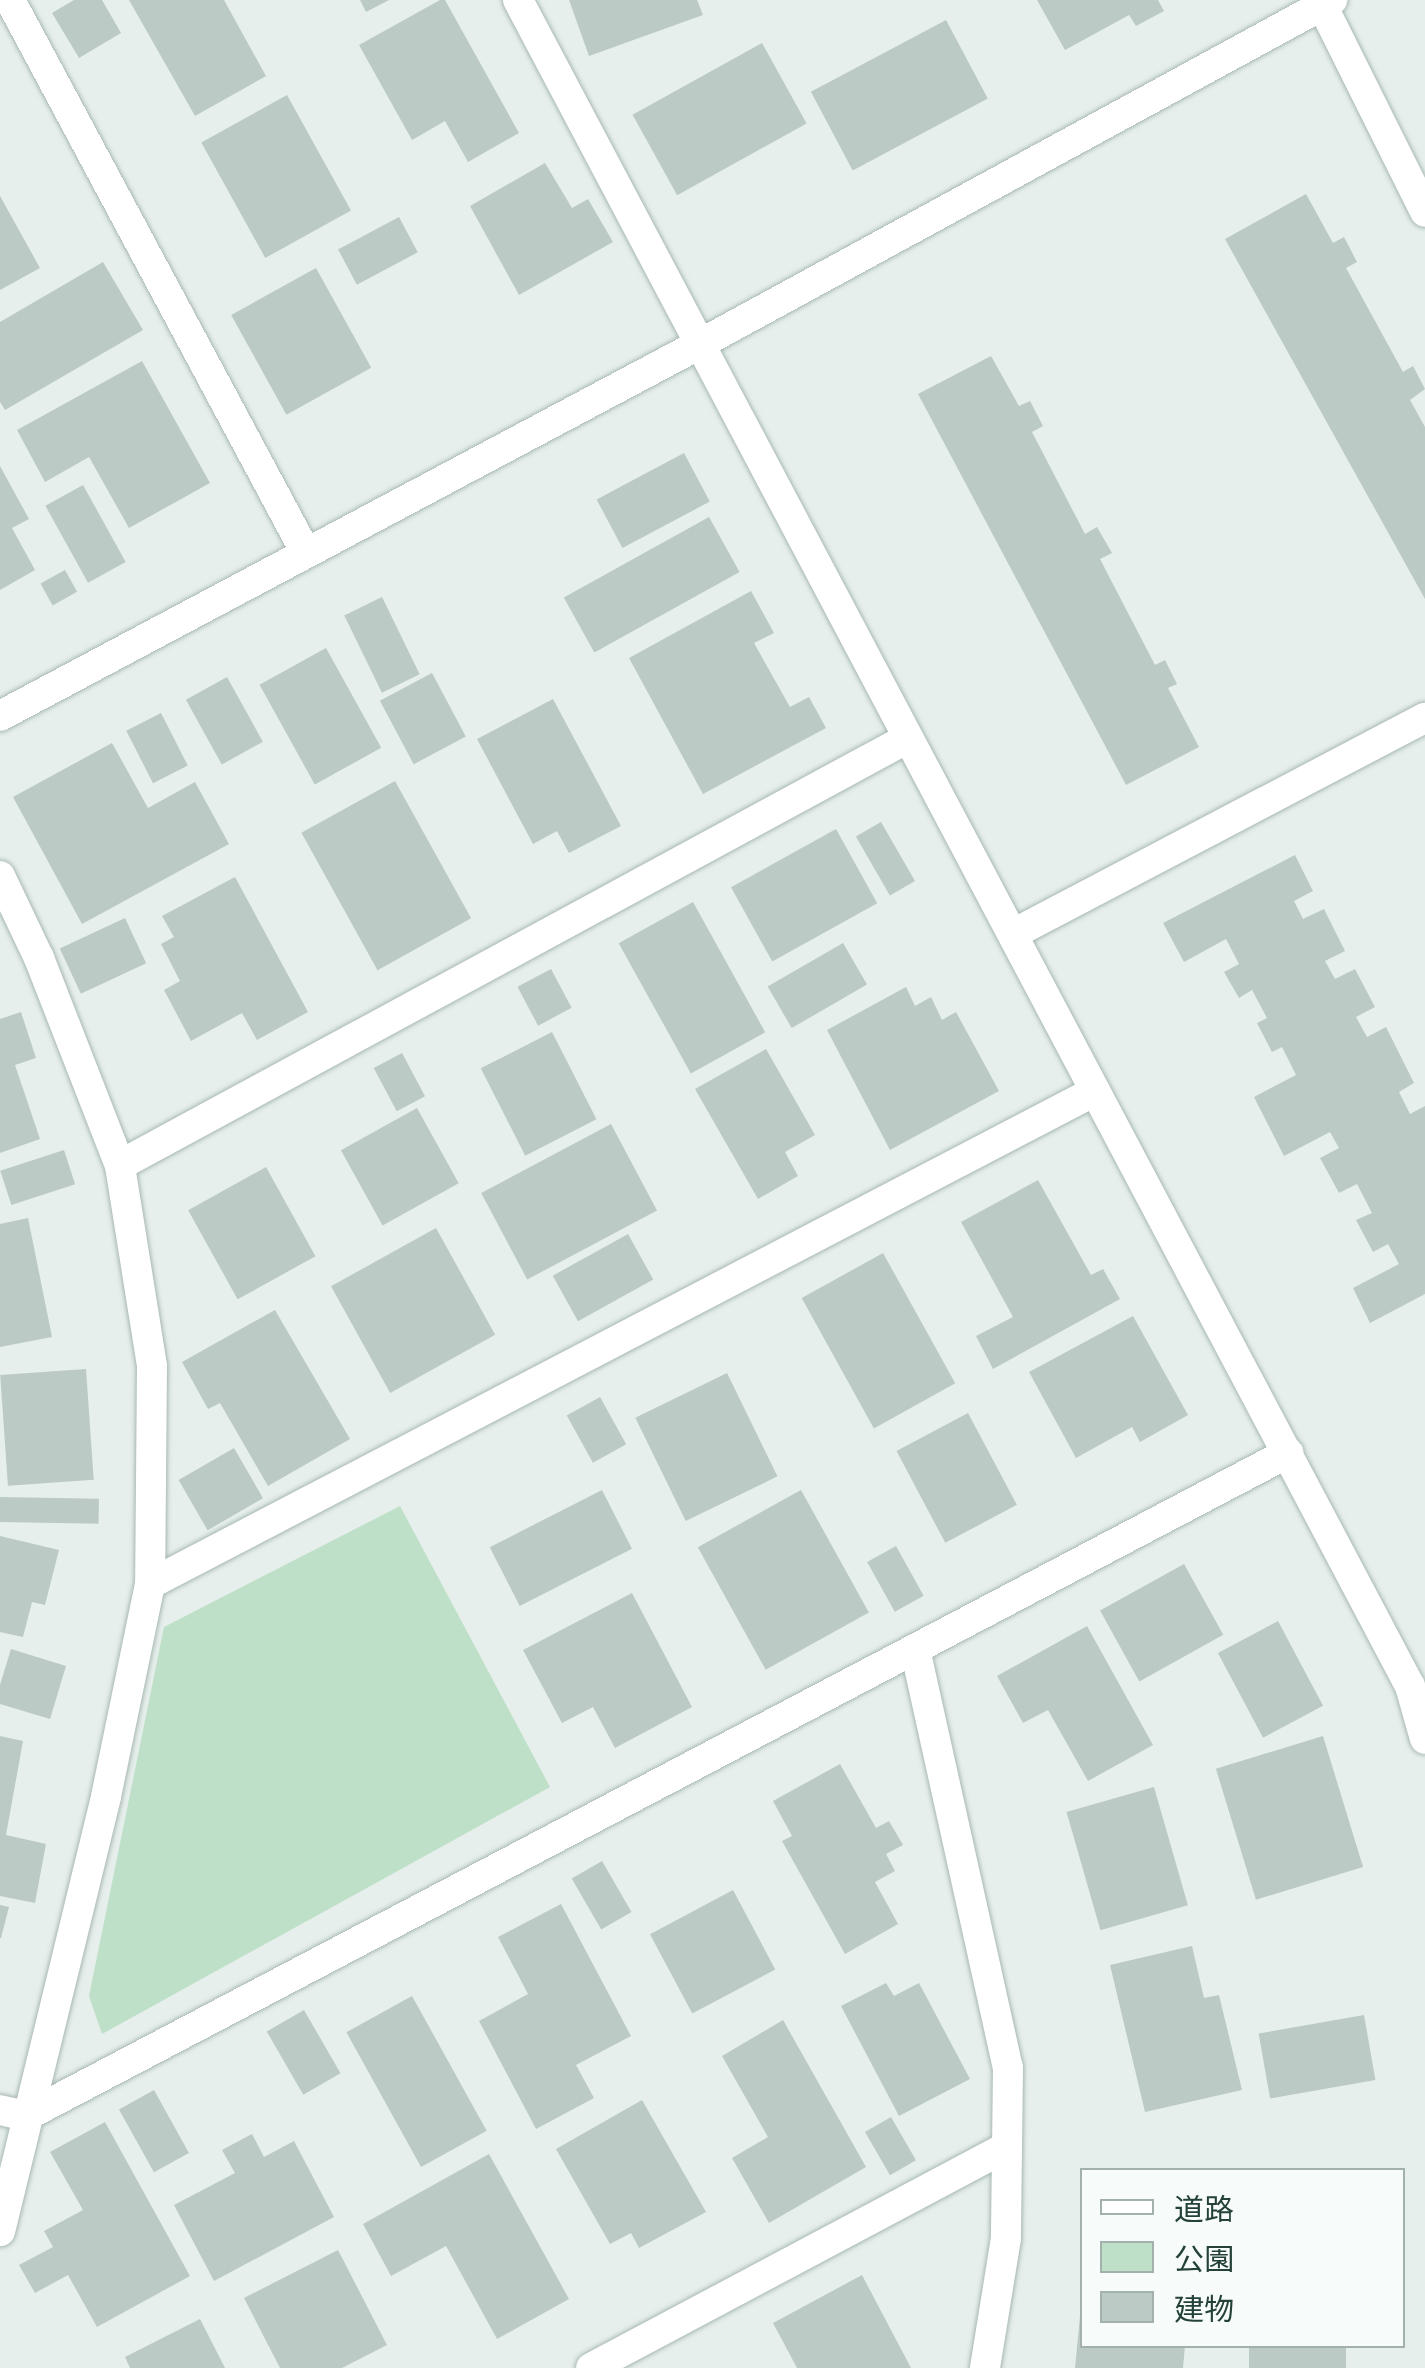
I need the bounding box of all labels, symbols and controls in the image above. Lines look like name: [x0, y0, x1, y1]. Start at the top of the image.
legend: [1080, 2168, 1405, 2348]
text: 道路: [1174, 2189, 1234, 2228]
text: 公園: [1174, 2239, 1234, 2278]
text: 建物: [1174, 2289, 1234, 2328]

